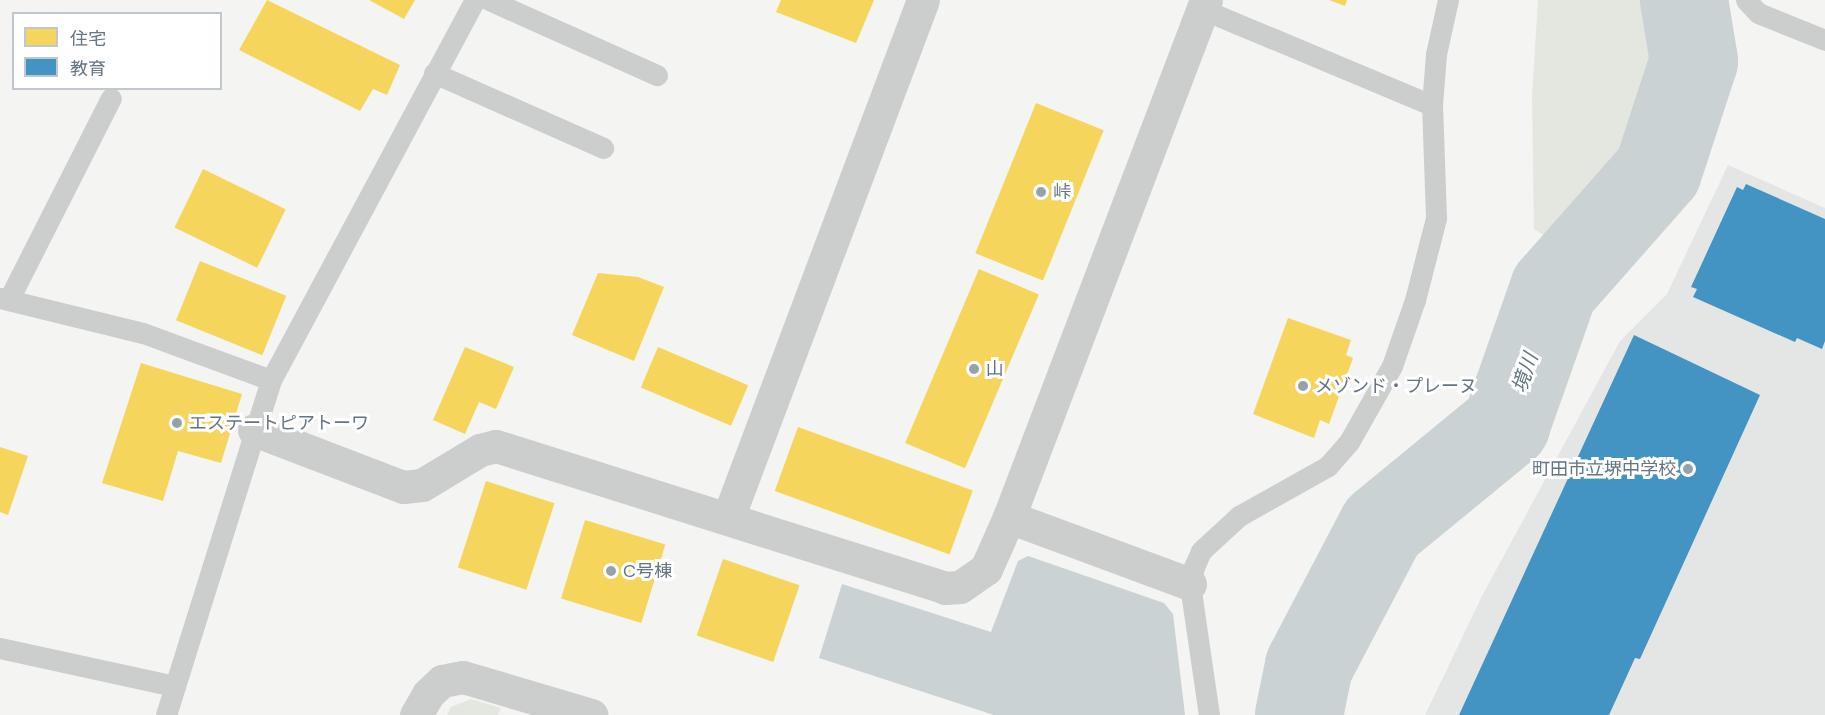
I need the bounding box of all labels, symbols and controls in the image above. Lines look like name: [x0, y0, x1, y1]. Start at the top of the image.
legend: [12, 12, 222, 90]
text: 住宅: [70, 27, 106, 51]
text: 教育: [70, 57, 106, 81]
place label: 峠: [1053, 181, 1071, 203]
marker: 峠: [1034, 185, 1048, 199]
water label: 境川: [1507, 350, 1543, 396]
place label: 山: [986, 358, 1004, 380]
marker: 山: [967, 362, 981, 376]
place label: メゾンド・プレーヌ: [1315, 375, 1477, 397]
marker: メゾンド・プレーヌ: [1296, 379, 1310, 393]
place label: エステートピアトーワ: [189, 412, 369, 434]
marker: エステートピアトーワ: [170, 416, 184, 430]
place label: 町田市立堺中学校: [1532, 458, 1676, 480]
marker: 町田市立堺中学校: [1681, 462, 1695, 476]
place label: C号棟: [623, 560, 672, 582]
marker: C号棟: [604, 564, 618, 578]

